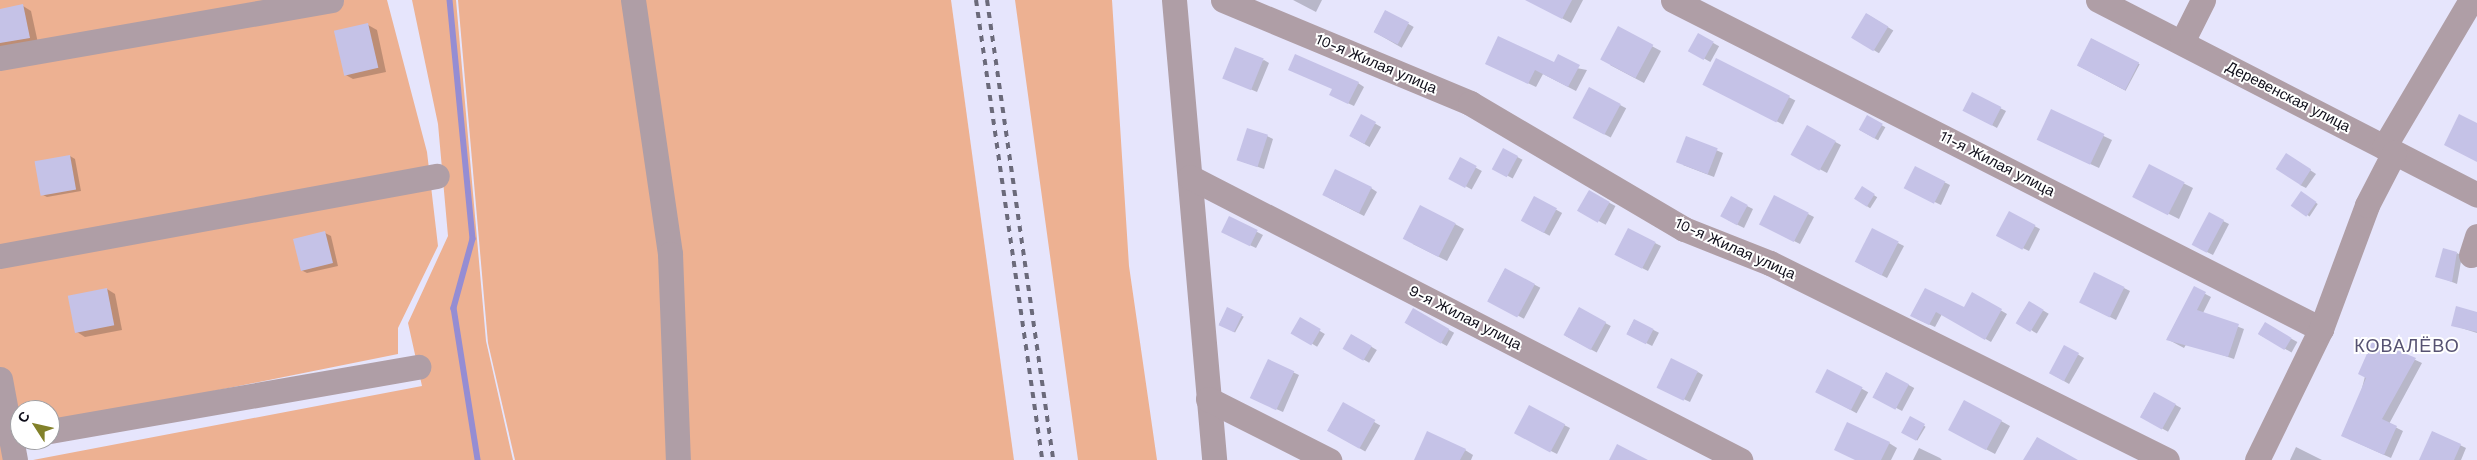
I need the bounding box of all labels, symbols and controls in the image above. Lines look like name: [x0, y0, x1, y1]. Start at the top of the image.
street label: 10-я Жилая улица: [1313, 30, 1439, 98]
street label: Деревенская улица: [2223, 58, 2353, 136]
street label: 11-я Жилая улица: [1937, 127, 2057, 201]
street label: 10-я Жилая улица: [1672, 214, 1798, 284]
street label: 9-я Жилая улица: [1406, 282, 1524, 354]
district label: КОВАЛЁВО: [2353, 335, 2461, 357]
north arrow: [10, 400, 60, 450]
text: С: [14, 408, 33, 426]

